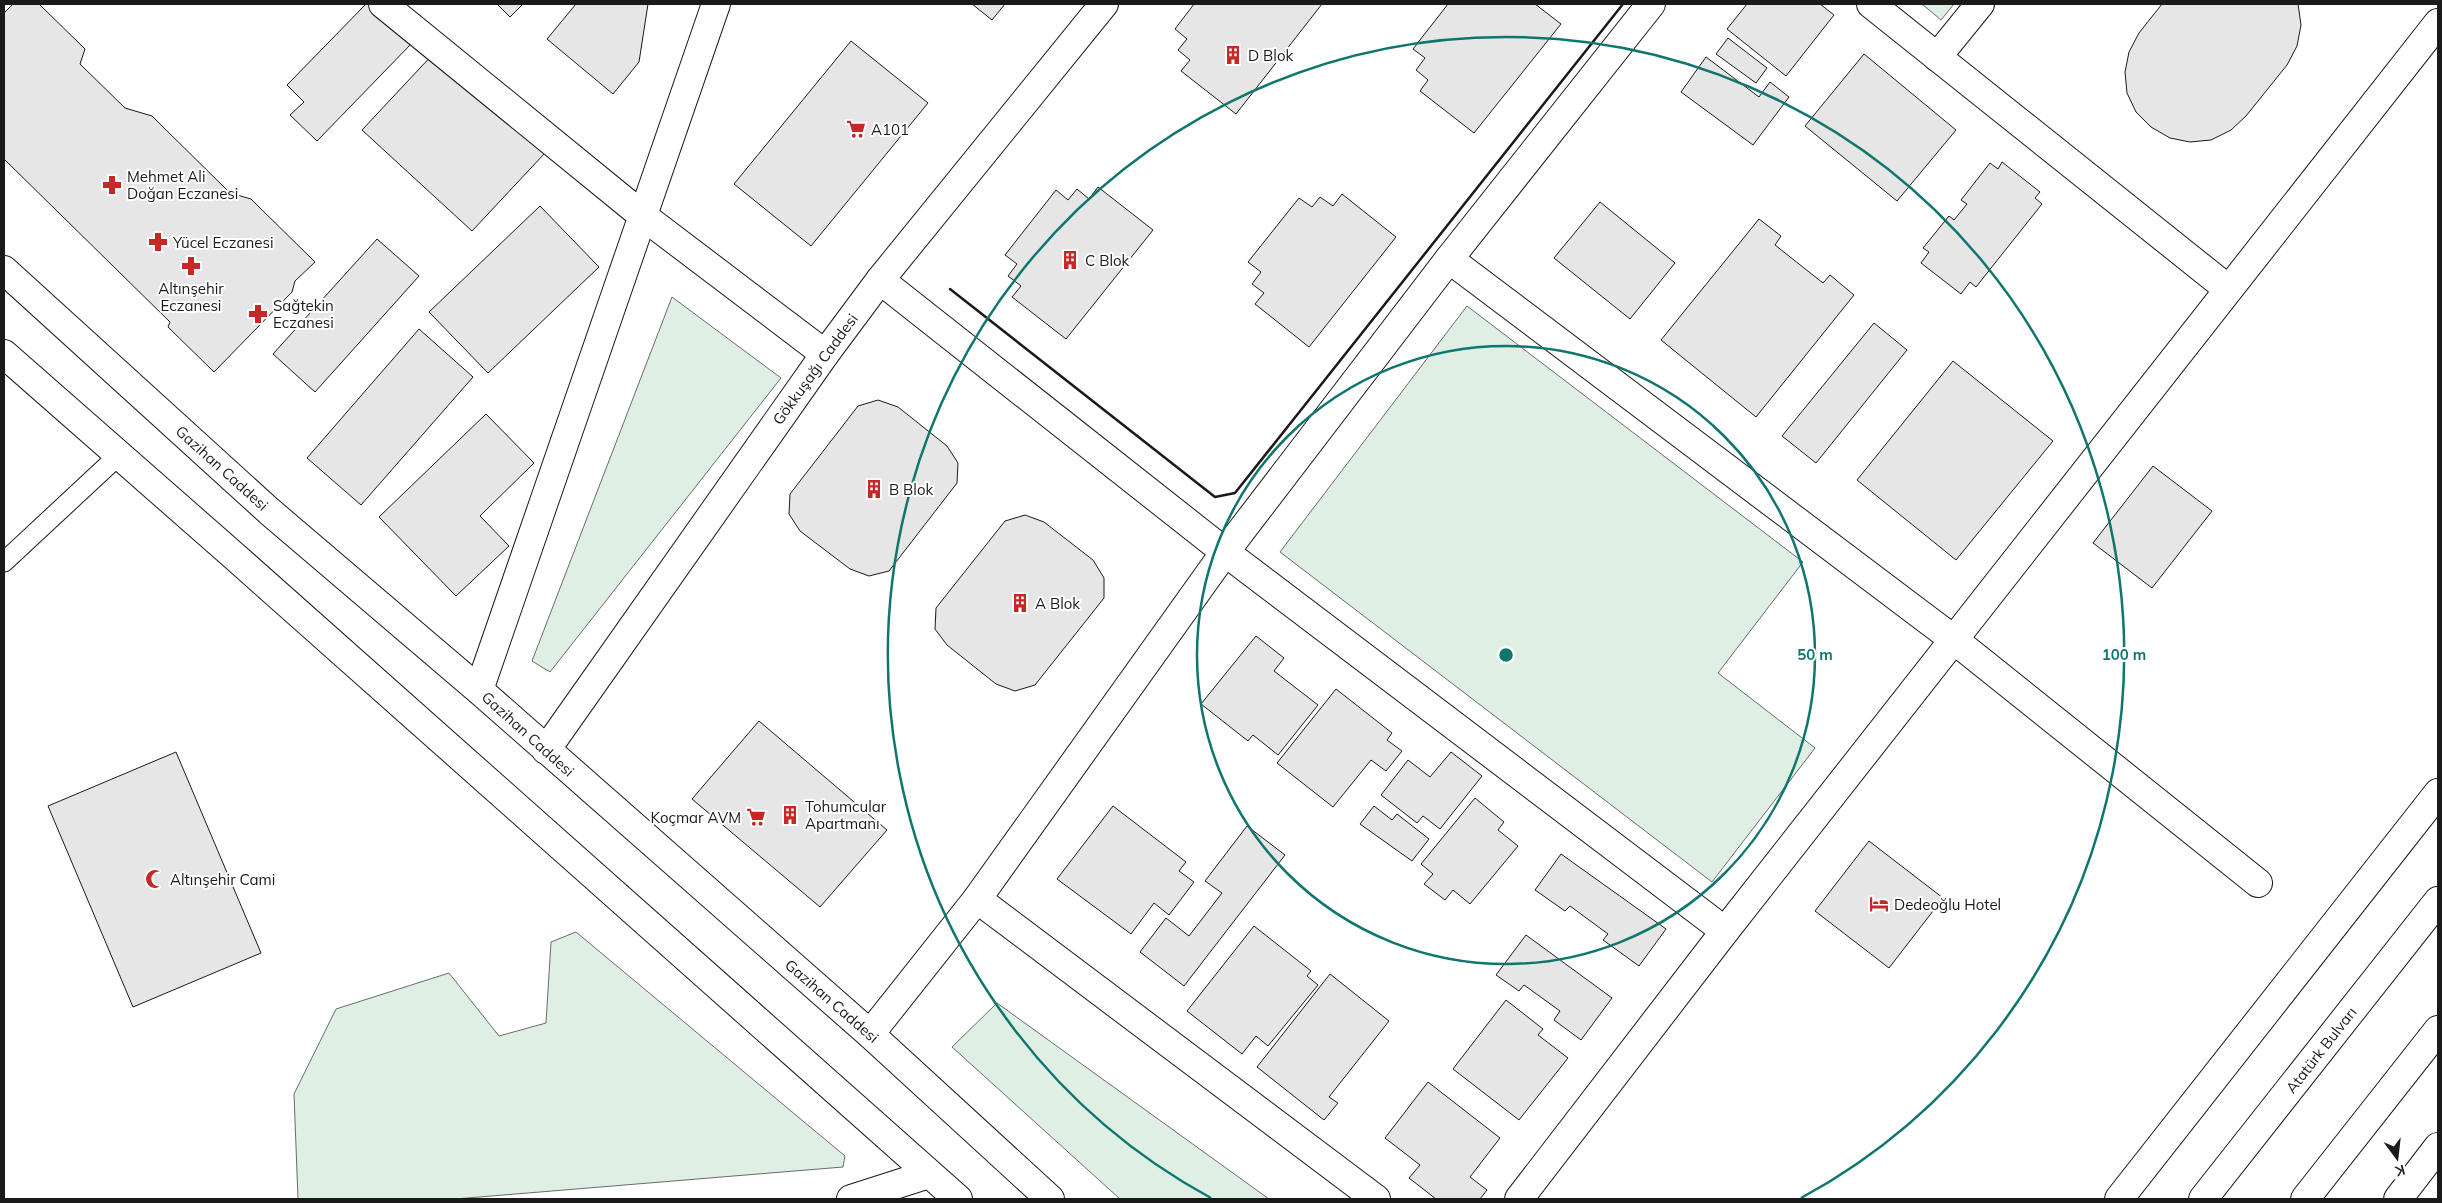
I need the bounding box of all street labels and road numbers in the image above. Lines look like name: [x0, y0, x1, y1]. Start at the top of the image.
street label: Gökkuşağı Caddesi: [768, 310, 862, 428]
street label: Gazihan Caddesi: [172, 421, 272, 515]
street label: Gazihan Caddesi: [478, 687, 578, 781]
street label: Gazihan Caddesi: [781, 955, 883, 1047]
street label: Atatürk Bulvarı: [2281, 1003, 2361, 1097]

